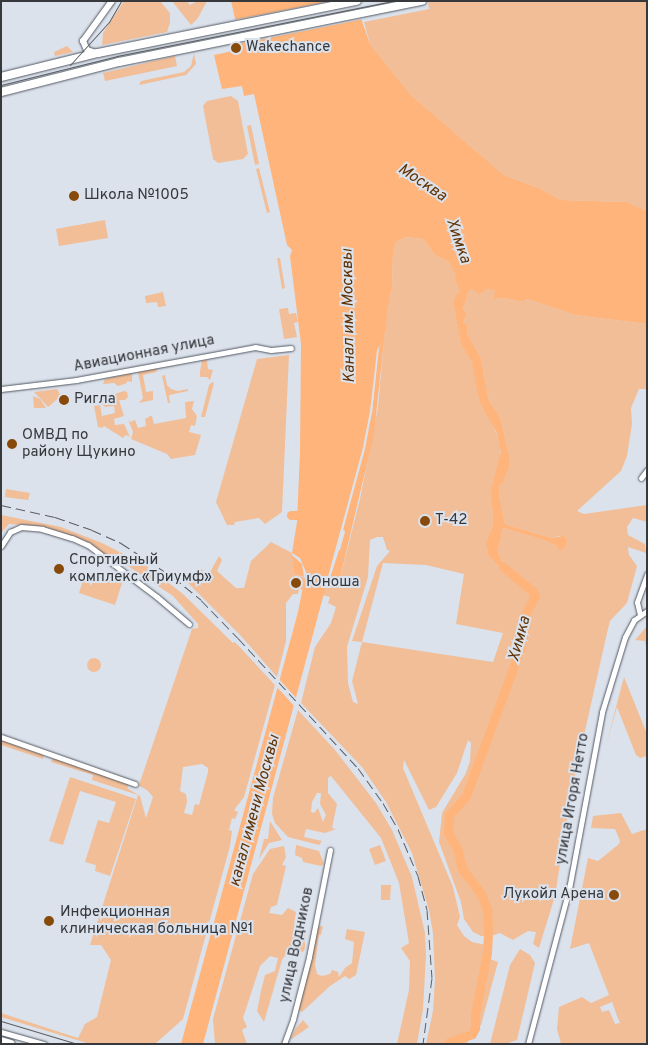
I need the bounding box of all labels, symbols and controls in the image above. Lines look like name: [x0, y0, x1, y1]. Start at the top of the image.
place label: Wakechance: [246, 39, 330, 57]
marker: Wakechance: [230, 42, 242, 54]
water label: Москва: [394, 160, 450, 206]
place label: Школа №1005: [84, 187, 189, 205]
marker: Школа №1005: [68, 190, 80, 202]
water label: Химка: [441, 216, 475, 266]
water label: Канал им. Москвы: [338, 249, 360, 383]
street label: Авиационная улица: [72, 332, 216, 376]
place label: Ригла: [74, 391, 116, 409]
marker: Ригла: [58, 394, 70, 406]
place label: ОМВД по району Щукино: [22, 426, 136, 461]
marker: ОМВД по району Щукино: [6, 438, 18, 450]
place label: Т-42: [435, 512, 467, 530]
marker: Т-42: [419, 515, 431, 527]
place label: Спортивный комплекс «Триумф»: [69, 551, 212, 586]
marker: Спортивный комплекс «Триумф»: [53, 563, 65, 575]
place label: Юноша: [306, 574, 359, 592]
marker: Юноша: [290, 577, 302, 589]
water label: Химка: [505, 614, 535, 664]
street label: улица Игоря Нетто: [553, 732, 593, 866]
water label: канал имени Москвы: [225, 733, 285, 889]
street label: улица Водников: [276, 885, 318, 1005]
place label: Лукойл Арена: [502, 886, 604, 904]
marker: Лукойл Арена: [608, 889, 620, 901]
place label: Инфекционная клиническая больница №1: [60, 903, 253, 938]
marker: Инфекционная клиническая больница №1: [42, 914, 56, 928]

